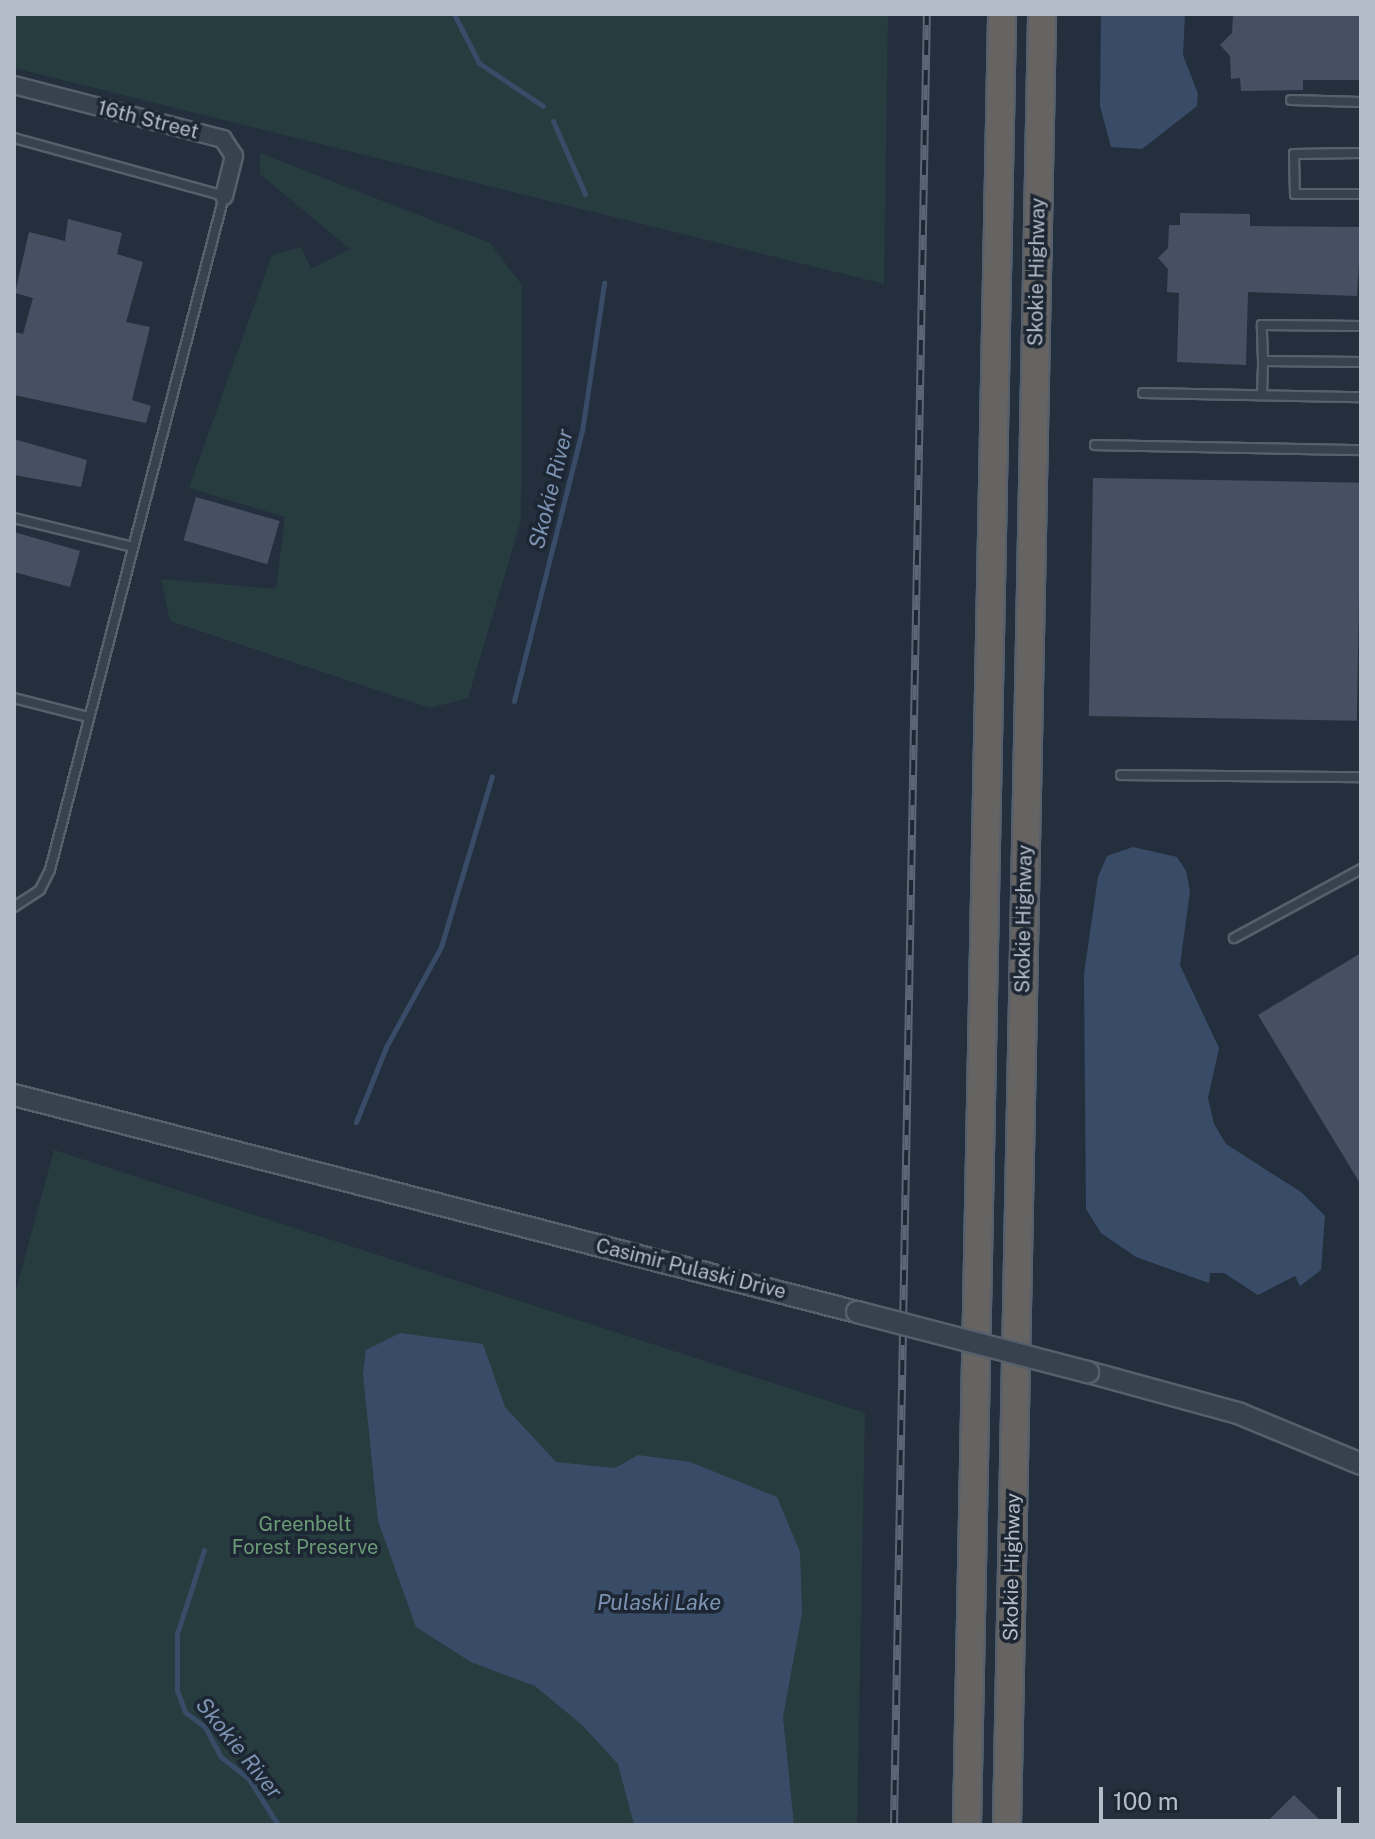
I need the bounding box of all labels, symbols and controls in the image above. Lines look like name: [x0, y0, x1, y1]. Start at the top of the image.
street label: 16th Street: [95, 96, 201, 144]
street label: Skokie Highway: [1024, 198, 1050, 346]
water label: Skokie River: [523, 426, 579, 552]
street label: Skokie Highway: [1011, 845, 1037, 993]
street label: Casimir Pulaski Drive: [593, 1234, 789, 1304]
street label: Skokie Highway: [999, 1493, 1025, 1641]
park label: Greenbelt Forest Preserve: [232, 1512, 378, 1559]
water label: Pulaski Lake: [597, 1590, 721, 1616]
water label: Skokie River: [190, 1692, 288, 1804]
scale bar: [1103, 1771, 1345, 1821]
text: 100 m: [1113, 1787, 1179, 1815]

